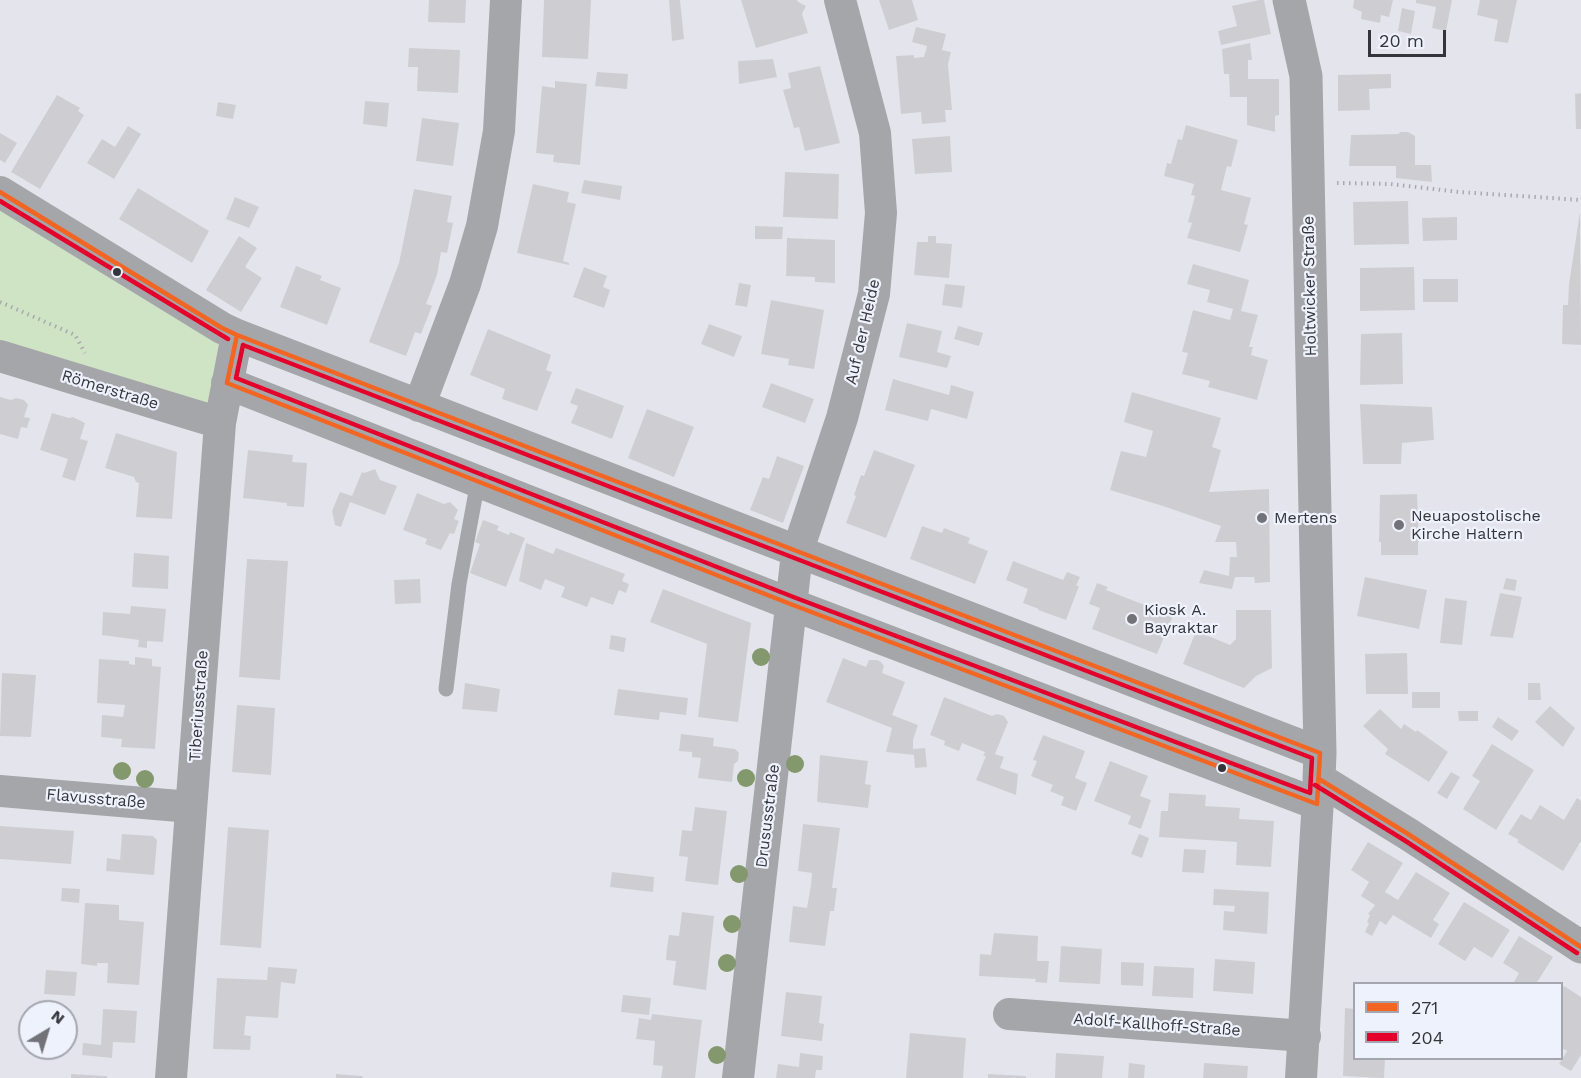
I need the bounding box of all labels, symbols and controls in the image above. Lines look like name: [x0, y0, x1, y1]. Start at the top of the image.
scale bar: [1371, 18, 1449, 56]
text: 20 m: [1379, 30, 1424, 51]
street label: Holtwicker Straße: [1299, 216, 1321, 356]
unlabelled marker: [111, 266, 123, 278]
street label: Auf der Heide: [842, 277, 884, 387]
street label: Römerstraße: [59, 366, 161, 414]
place label: Neuapostolische Kirche Haltern: [1411, 506, 1541, 544]
place label: Mertens: [1274, 508, 1337, 528]
marker: Mertens: [1255, 511, 1269, 525]
marker: Neuapostolische Kirche Haltern: [1392, 518, 1406, 532]
place label: Kiosk A. Bayraktar: [1144, 600, 1218, 638]
marker: Kiosk A. Bayraktar: [1125, 612, 1139, 626]
street label: Tiberiusstraße: [186, 650, 212, 762]
unlabelled marker: [1216, 762, 1228, 774]
street label: Drususstraße: [752, 763, 784, 869]
street label: Flavusstraße: [46, 785, 146, 813]
legend: [1353, 982, 1563, 1060]
text: 271: [1411, 997, 1438, 1018]
north arrow: [18, 1000, 78, 1060]
text: N: [48, 1006, 69, 1028]
street label: Adolf-Kallhoff-Straße: [1073, 1010, 1241, 1040]
text: 204: [1411, 1027, 1444, 1048]

